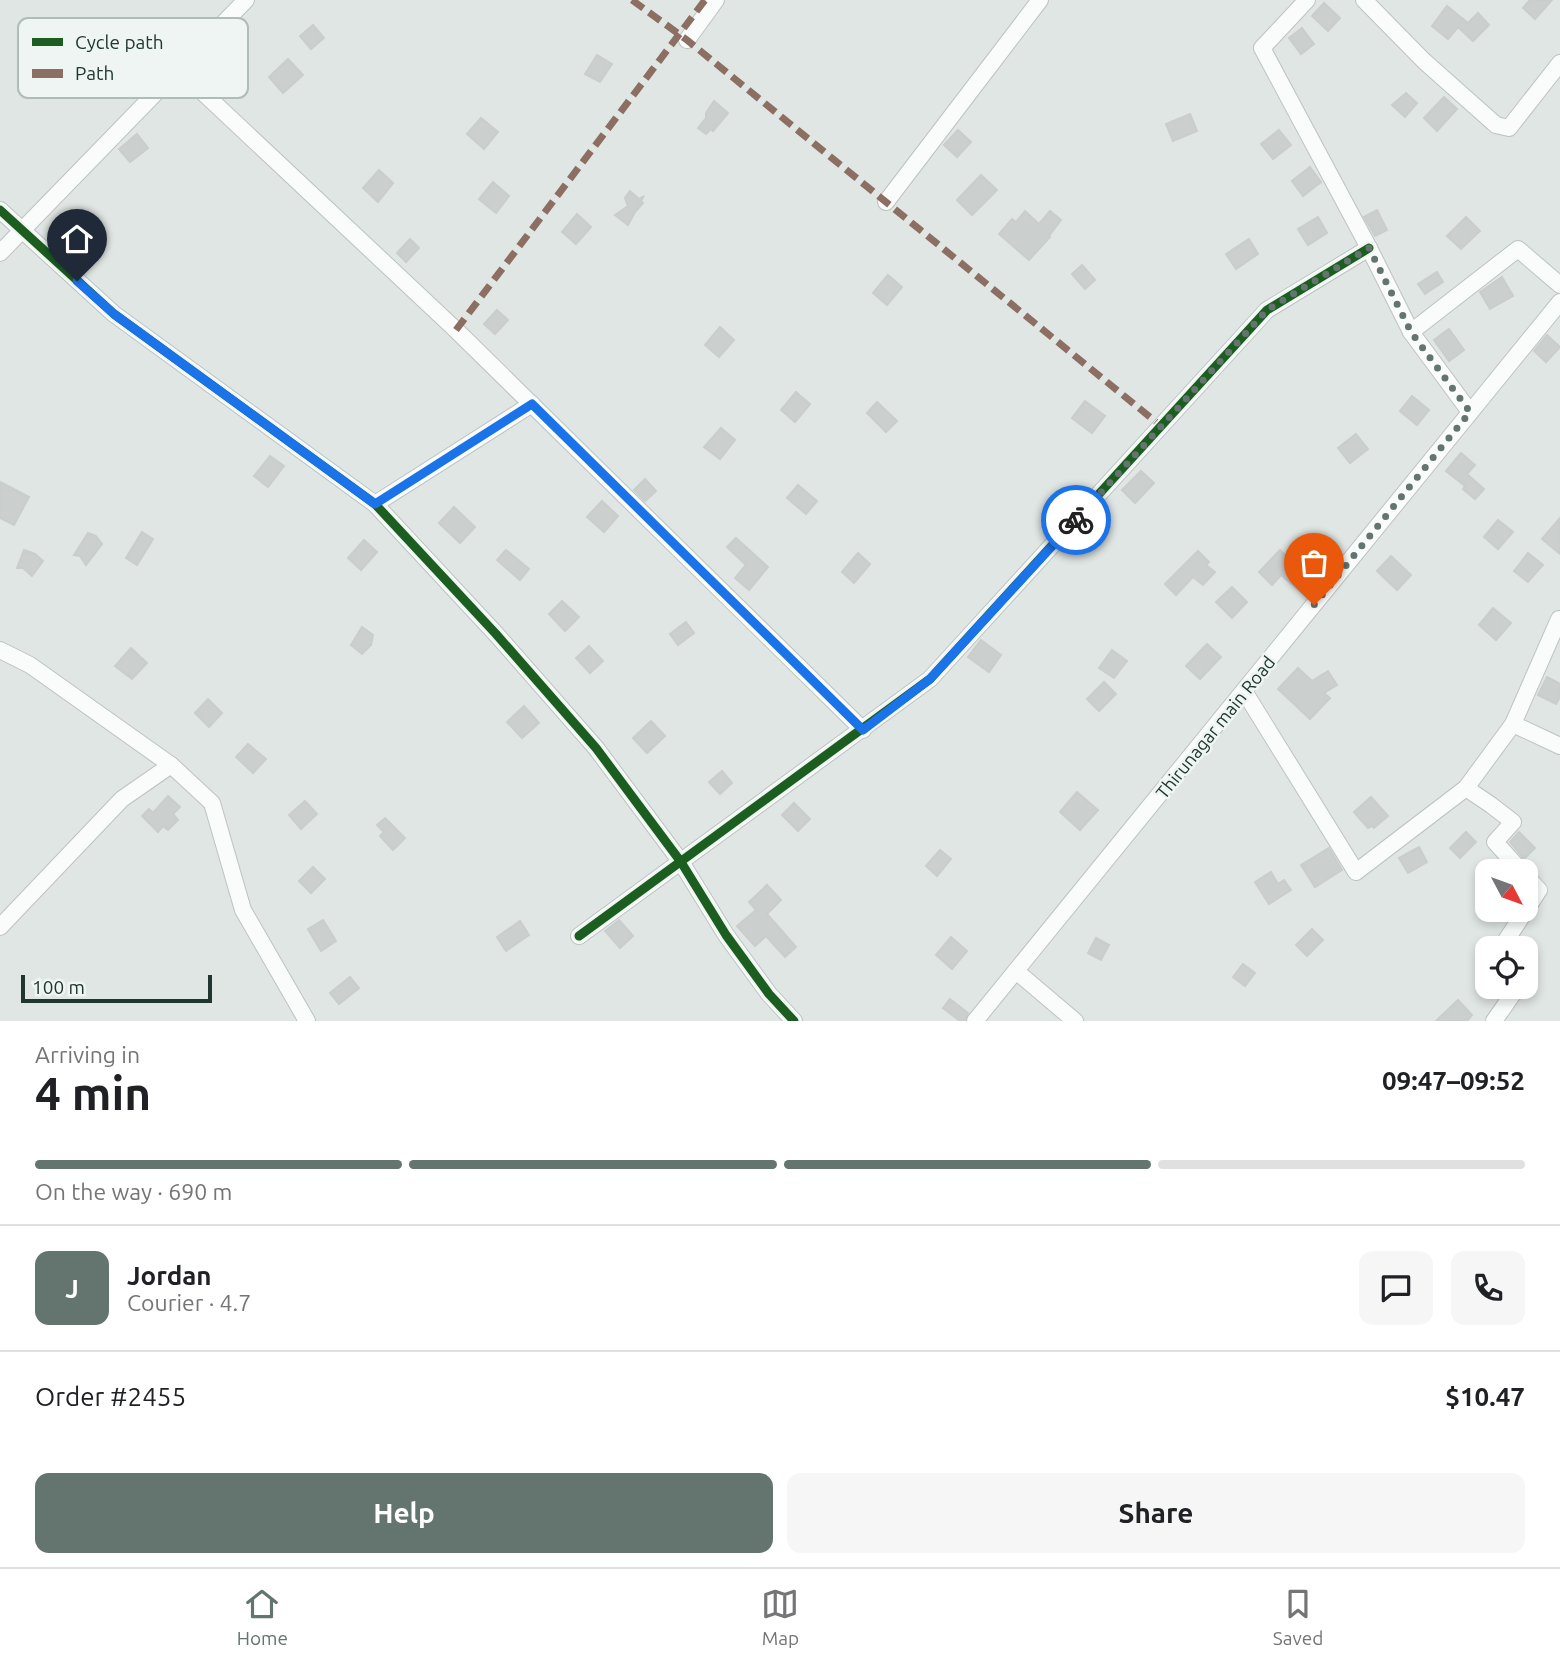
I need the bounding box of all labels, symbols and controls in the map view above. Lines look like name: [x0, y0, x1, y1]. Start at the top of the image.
legend: [18, 18, 248, 98]
text: Cycle path: [75, 31, 164, 53]
text: Path: [75, 62, 114, 84]
pin: [47, 209, 107, 281]
icon: home: [58, 220, 96, 258]
courier: [1041, 485, 1111, 555]
icon: bike: [1057, 501, 1095, 539]
pin: [1284, 533, 1344, 605]
icon: bag: [1295, 544, 1333, 582]
street label: Thirunagar main Road: [1152, 652, 1278, 802]
north arrow: [1475, 859, 1538, 922]
map controls: [1475, 859, 1538, 999]
button: locate: [1475, 936, 1538, 999]
scale bar: [21, 972, 212, 1004]
text: 100 m: [32, 976, 85, 998]
text: Arriving in: [35, 1042, 140, 1067]
text: 09:47–09:52: [1382, 1066, 1525, 1095]
text: 4 min: [35, 1067, 151, 1119]
text: On the way · 690 m: [35, 1179, 232, 1204]
button: chat: [1359, 1251, 1433, 1325]
button: phone: [1451, 1251, 1525, 1325]
text: Jordan: [127, 1261, 212, 1290]
text: J: [65, 1274, 79, 1303]
text: Courier · 4.7: [127, 1290, 251, 1315]
text: Order #2455: [35, 1382, 186, 1411]
text: $10.47: [1445, 1382, 1525, 1411]
button: Help: [35, 1473, 773, 1553]
button: Share: [787, 1473, 1525, 1553]
tab: Home: [237, 1585, 288, 1649]
tab: Map: [761, 1585, 799, 1649]
tab: Saved: [1273, 1585, 1323, 1649]

